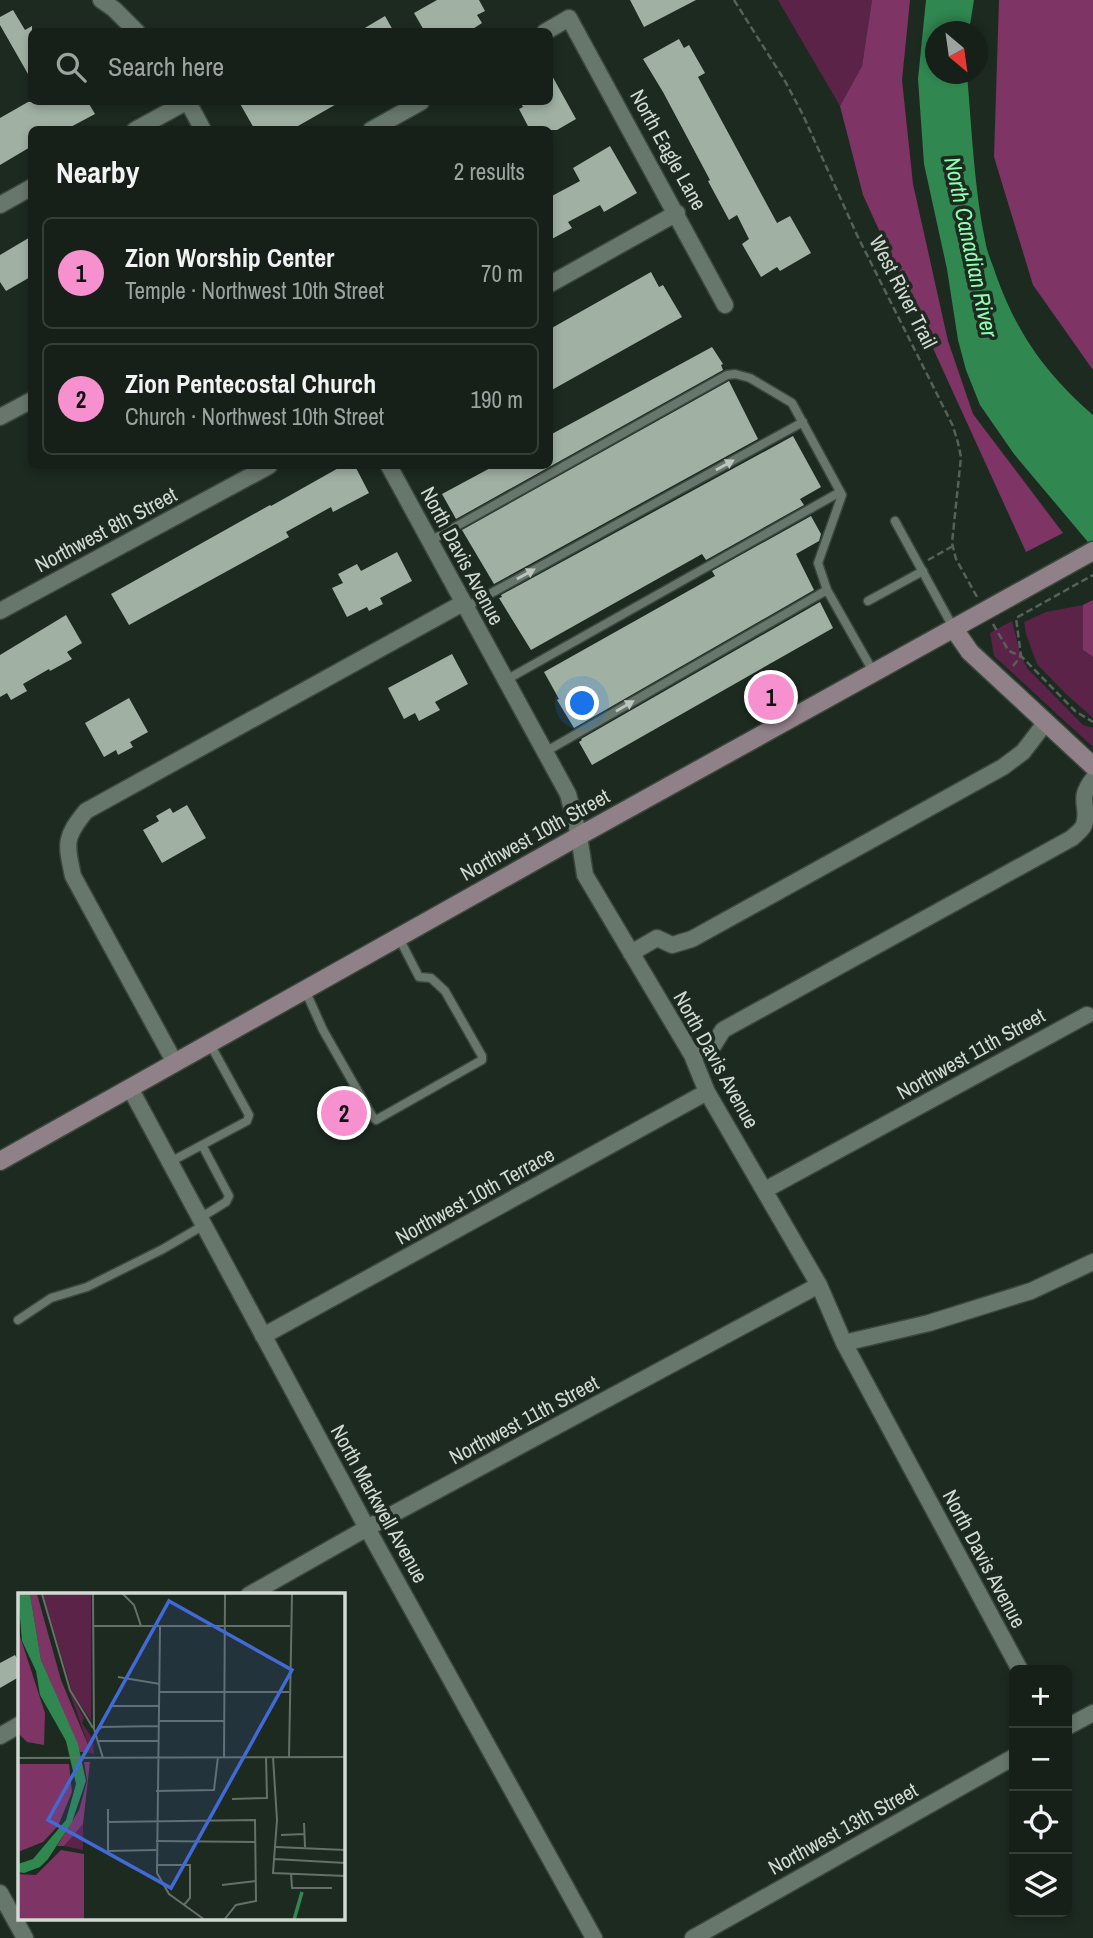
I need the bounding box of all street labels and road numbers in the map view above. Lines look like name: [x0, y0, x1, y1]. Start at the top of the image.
street label: North Eagle Lane: [623, 84, 714, 215]
street label: West River Trail: [863, 230, 944, 353]
street label: Northwest 8th Street: [30, 480, 182, 579]
street label: North Davis Avenue: [414, 481, 511, 630]
street label: Northwest 10th Street: [455, 781, 615, 888]
street label: North Davis Avenue: [667, 986, 766, 1134]
street label: Northwest 11th Street: [891, 1001, 1050, 1106]
street label: Northwest 10th Terrace: [390, 1140, 560, 1251]
street label: Northwest 11th Street: [444, 1368, 604, 1471]
street label: North Markwell Avenue: [324, 1419, 435, 1588]
street label: North Davis Avenue: [936, 1484, 1033, 1633]
street label: Northwest 13th Street: [763, 1775, 923, 1882]

